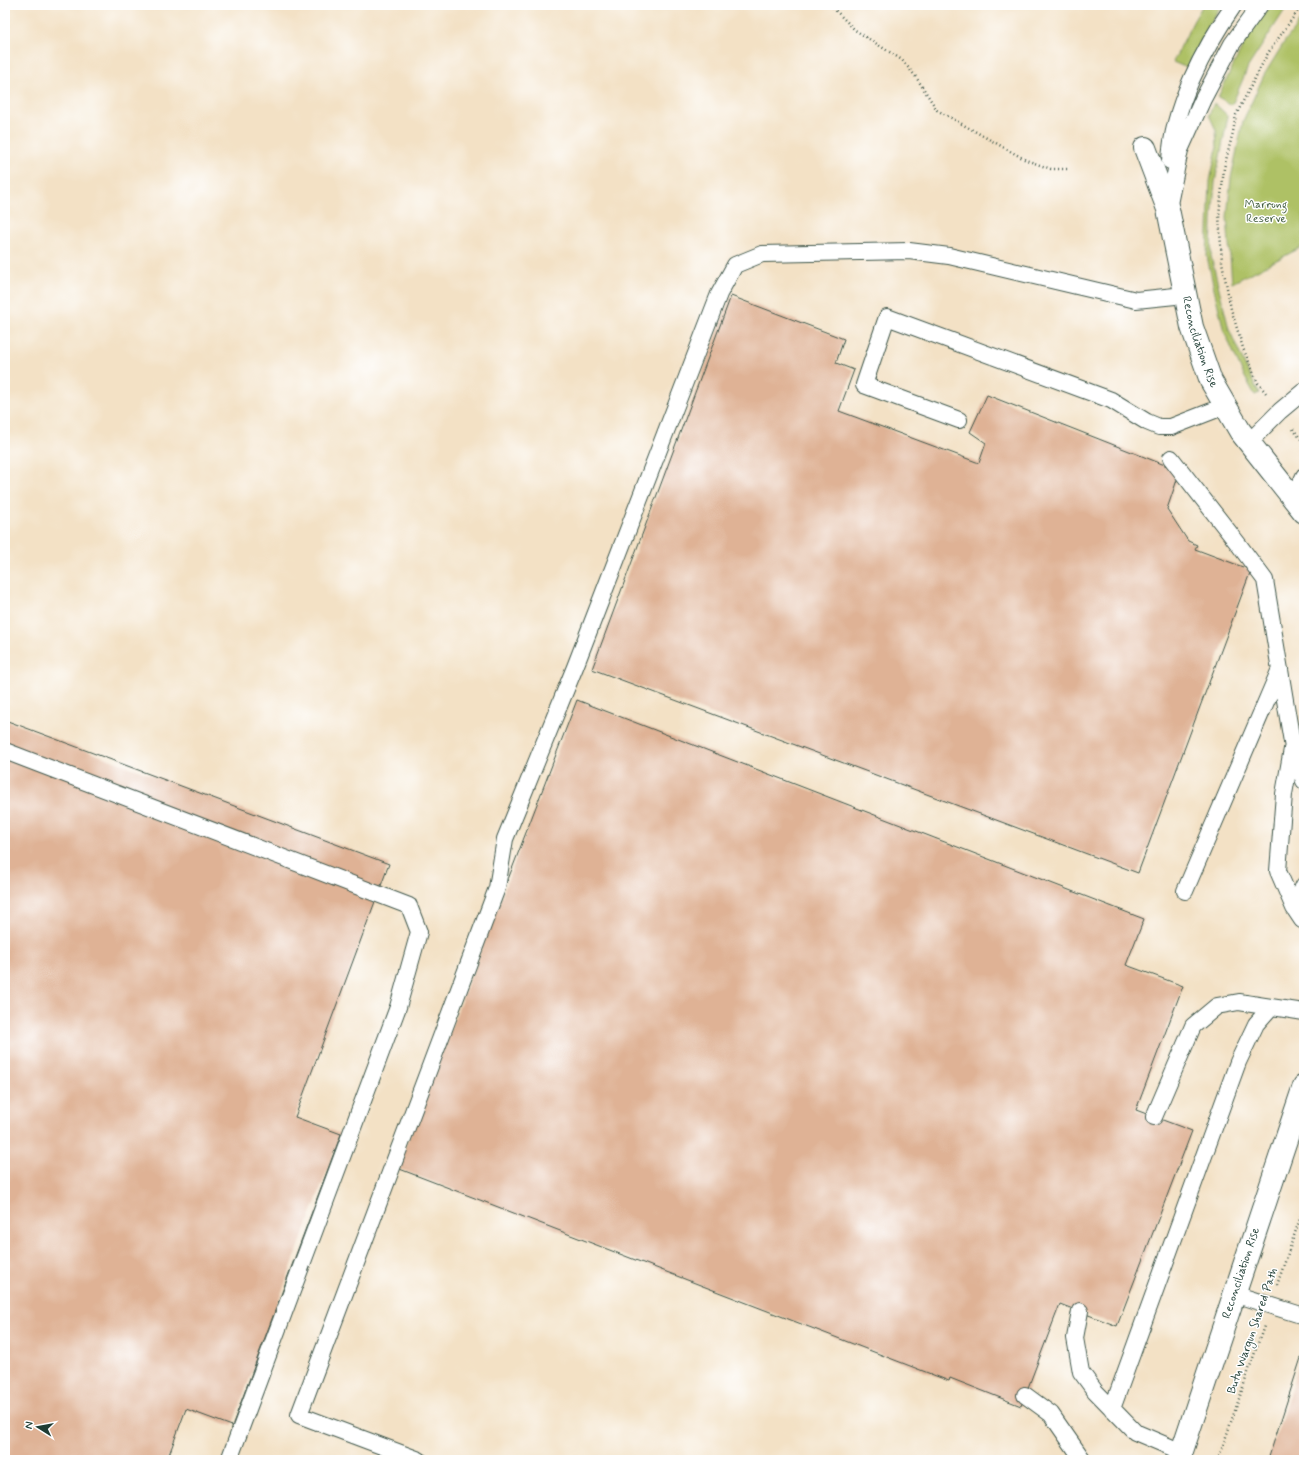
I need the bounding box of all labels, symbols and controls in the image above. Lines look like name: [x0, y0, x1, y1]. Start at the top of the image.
park label: Marrong Reserve: [1245, 197, 1288, 227]
street label: Reconciliation Rise: [1178, 295, 1221, 391]
street label: Reconciliation Rise: [1219, 1225, 1264, 1321]
street label: Butu Wargun Shared Path: [1224, 1266, 1282, 1396]
north arrow: [18, 1407, 58, 1447]
text: N: [22, 1420, 37, 1430]

